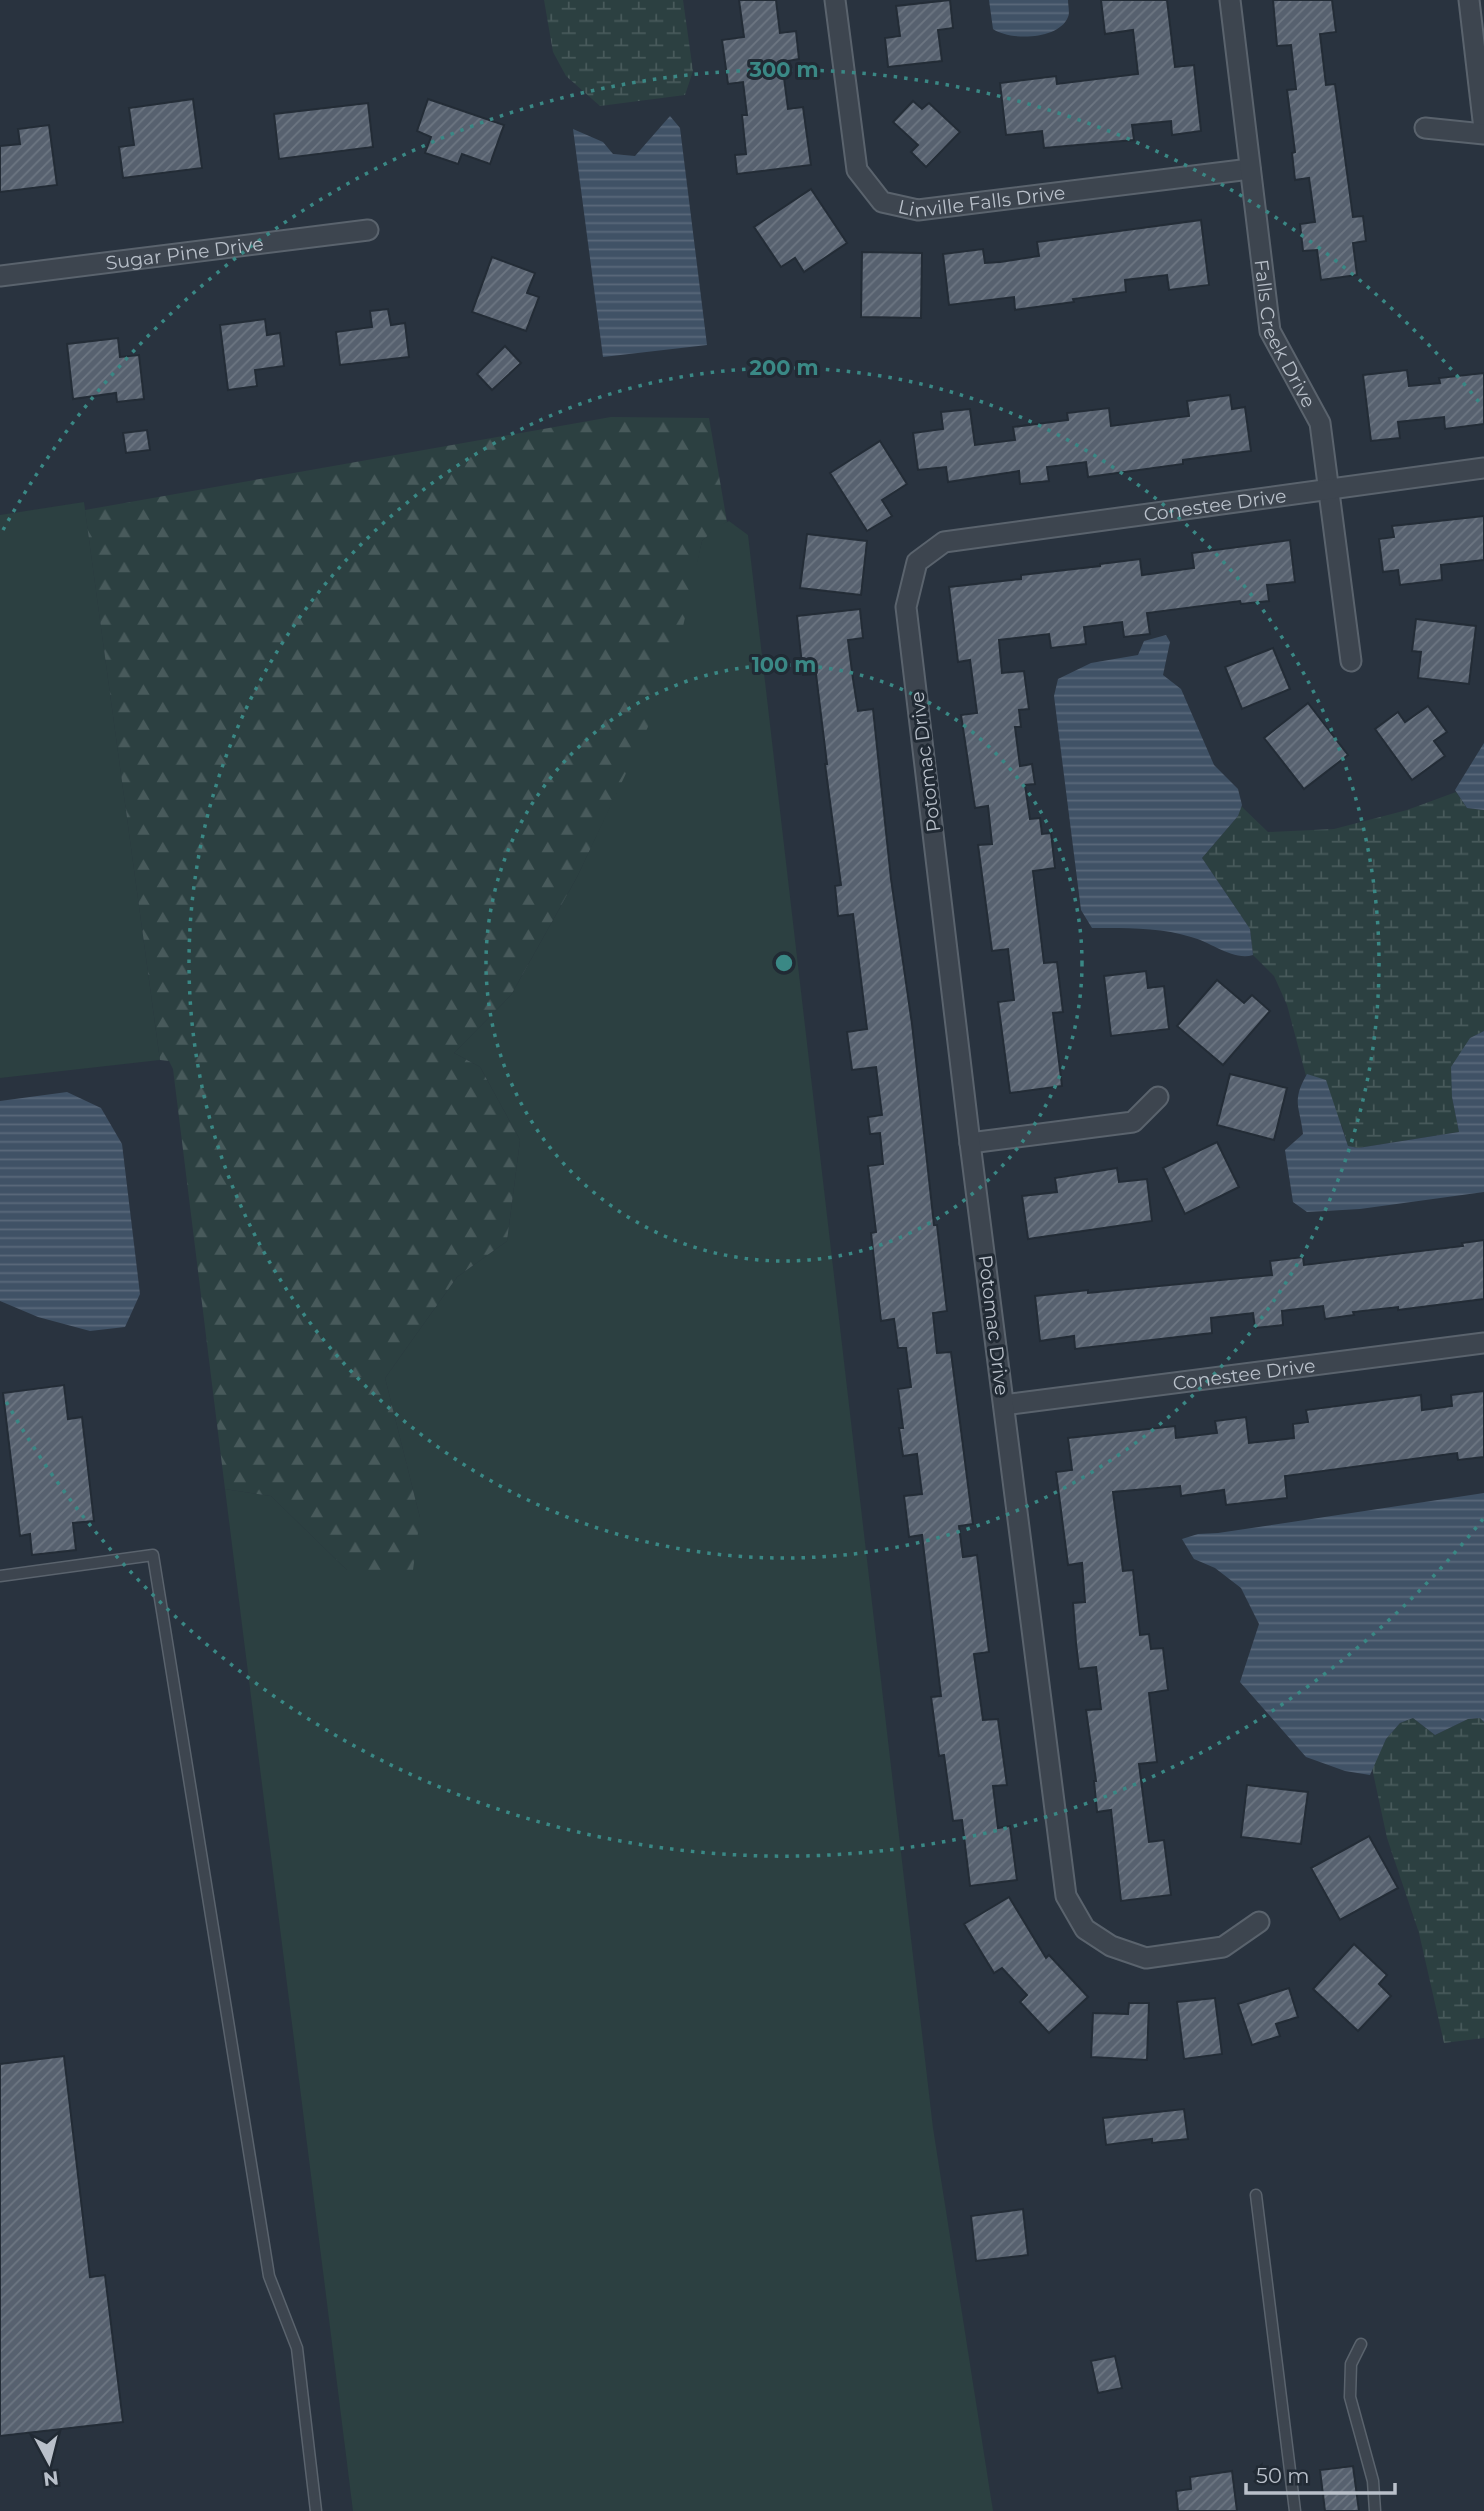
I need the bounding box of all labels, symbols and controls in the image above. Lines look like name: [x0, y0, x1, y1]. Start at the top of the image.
text: 300 m: [749, 57, 818, 82]
street label: Linville Falls Drive: [896, 181, 1067, 222]
street label: Sugar Pine Drive: [104, 232, 265, 275]
street label: Falls Creek Drive: [1249, 258, 1320, 412]
text: 200 m: [750, 355, 818, 380]
street label: Conestee Drive: [1142, 484, 1288, 527]
text: 100 m: [752, 652, 816, 677]
street label: Potomac Drive: [905, 690, 946, 834]
centre of rings: [772, 951, 796, 975]
street label: Potomac Drive: [973, 1253, 1014, 1397]
street label: Conestee Drive: [1171, 1354, 1317, 1395]
north arrow: [14, 2427, 84, 2497]
scale bar: [1246, 2452, 1395, 2496]
text: 50 m: [1256, 2463, 1310, 2488]
text: N: [42, 2466, 60, 2491]

